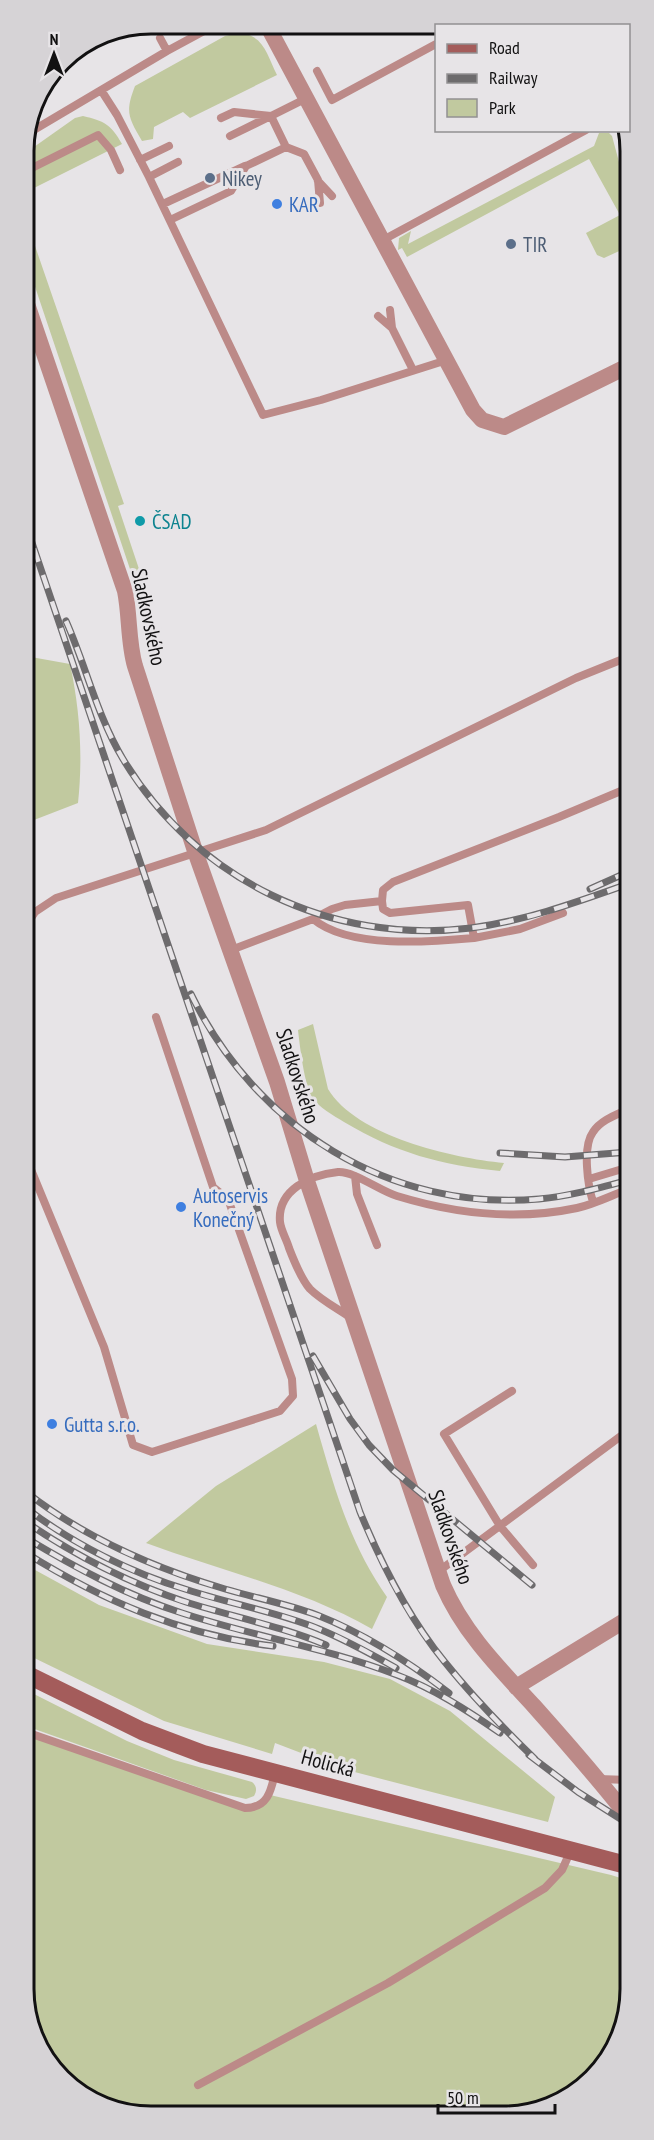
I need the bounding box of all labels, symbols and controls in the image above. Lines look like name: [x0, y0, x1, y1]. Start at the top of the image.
north arrow: [24, 24, 84, 84]
legend: [435, 24, 630, 132]
text: N: [50, 29, 58, 49]
text: Road: [489, 36, 520, 59]
text: Railway: [489, 66, 538, 89]
text: Park: [489, 96, 516, 119]
place label: Nikey: [222, 165, 262, 192]
marker: Nikey: [203, 171, 217, 185]
place label: KAR: [289, 191, 319, 218]
marker: KAR: [270, 197, 284, 211]
place label: TIR: [523, 231, 547, 258]
marker: TIR: [504, 237, 518, 251]
place label: ČSAD: [152, 508, 192, 535]
marker: ČSAD: [133, 514, 147, 528]
street label: Sladkovského: [126, 566, 172, 668]
street label: Sladkovského: [270, 1025, 326, 1127]
place label: Autoservis Konečný: [193, 1182, 268, 1233]
marker: Autoservis Konečný: [174, 1200, 188, 1214]
place label: Gutta s.r.o.: [64, 1411, 140, 1438]
marker: Gutta s.r.o.: [45, 1417, 59, 1431]
street label: Sladkovského: [422, 1486, 480, 1588]
street label: Holická: [299, 1743, 357, 1783]
scale bar: [438, 2077, 555, 2115]
text: 50 m: [447, 2086, 479, 2109]

